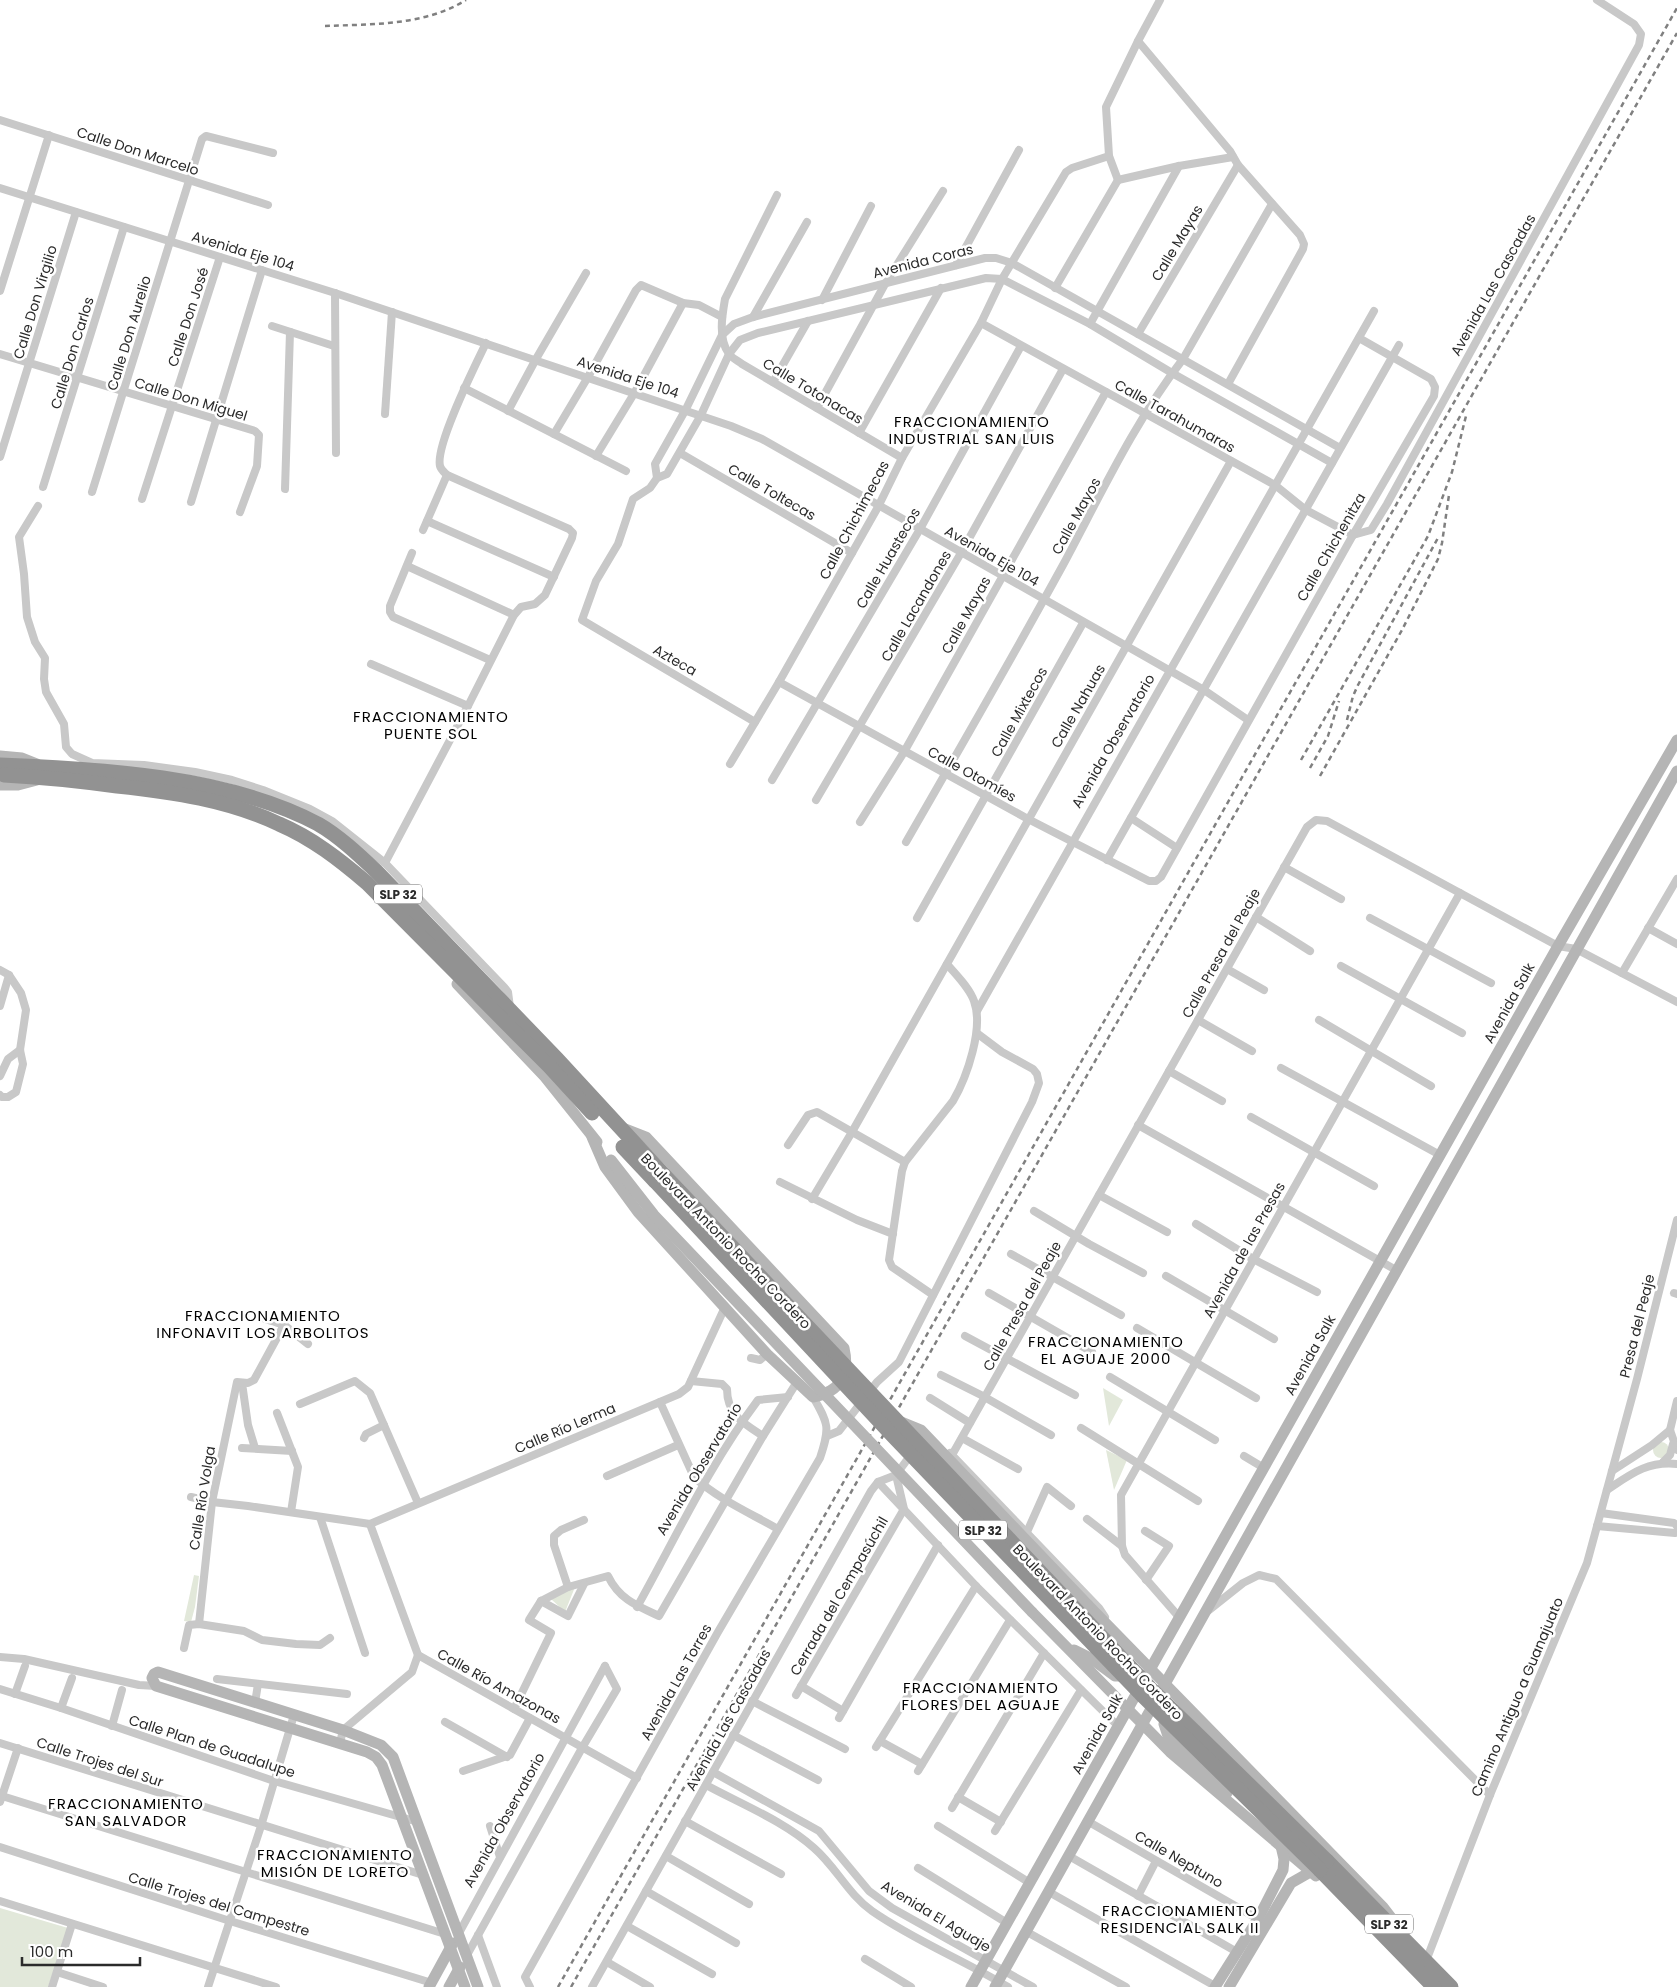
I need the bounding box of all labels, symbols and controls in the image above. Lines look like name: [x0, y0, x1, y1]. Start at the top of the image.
street label: Calle Don Marcelo: [74, 122, 202, 180]
street label: Calle Mayas: [1146, 201, 1208, 285]
street label: Avenida Las Cascadas: [1446, 210, 1540, 360]
street label: Avenida Eje 104: [189, 226, 297, 276]
street label: Avenida Coras: [871, 239, 975, 283]
street label: Calle Don Virgilio: [8, 243, 62, 361]
street label: Calle Don José: [162, 264, 214, 369]
street label: Calle Don Aurelio: [102, 273, 156, 393]
street label: Calle Don Carlos: [45, 294, 99, 412]
street label: Avenida Eje 104: [574, 351, 682, 403]
street label: Calle Totonacas: [759, 353, 867, 429]
street label: Calle Don Miguel: [132, 372, 250, 426]
street label: Calle Tarahumaras: [1111, 375, 1239, 457]
district label: FRACCIONAMIENTO INDUSTRIAL SAN LUIS: [889, 411, 1055, 449]
street label: Calle Chichimecas: [814, 457, 894, 583]
street label: Calle Toltecas: [724, 459, 820, 525]
street label: Calle Mayos: [1047, 474, 1105, 558]
street label: Calle Chichenitza: [1292, 489, 1370, 605]
street label: Calle Huastecos: [851, 504, 925, 612]
street label: Avenida Eje 104: [941, 521, 1043, 591]
street label: Calle Lacandones: [876, 547, 956, 665]
street label: Calle Mayas: [936, 573, 996, 657]
street label: Azteca: [649, 639, 701, 681]
street label: Calle Nahuas: [1046, 660, 1110, 752]
street label: Calle Mixtecos: [986, 663, 1052, 761]
street label: Avenida Observatorio: [1066, 670, 1160, 812]
district label: FRACCIONAMIENTO PUENTE SOL: [353, 706, 509, 744]
street label: Calle Otomíes: [924, 741, 1020, 807]
road number: SLP 32: [374, 884, 422, 904]
street label: Calle Presa del Peaje: [1177, 884, 1265, 1022]
street label: Avenida Salk: [1479, 958, 1540, 1047]
street label: Boulevard Antonio Rocha Cordero: [636, 1149, 816, 1333]
street label: Avenida de las Presas: [1198, 1178, 1290, 1322]
street label: Calle Presa del Peaje: [978, 1237, 1066, 1375]
street label: Presa del Peaje: [1614, 1272, 1660, 1380]
district label: FRACCIONAMIENTO INFONAVIT LOS ARBOLITOS: [156, 1305, 370, 1343]
street label: Avenida Salk: [1280, 1310, 1341, 1399]
district label: FRACCIONAMIENTO EL AGUAJE 2000: [1028, 1331, 1184, 1369]
street label: Calle Río Lerma: [511, 1398, 619, 1458]
street label: Avenida Observatorio: [651, 1399, 747, 1539]
street label: Calle Río Volga: [184, 1445, 220, 1551]
street label: Cerrada del Cempasúchil: [785, 1513, 893, 1679]
road number: SLP 32: [959, 1520, 1007, 1540]
street label: Boulevard Antonio Rocha Cordero: [1008, 1540, 1188, 1724]
street label: Camino Antiguo a Guanajuato: [1466, 1594, 1568, 1800]
street label: Avenida Las Torres: [636, 1620, 716, 1744]
street label: Calle Río Amazonas: [434, 1644, 564, 1728]
street label: Avenida Las Cascadas: [681, 1645, 775, 1795]
district label: FRACCIONAMIENTO FLORES DEL AGUAJE: [902, 1677, 1060, 1715]
street label: Avenida Salk: [1067, 1689, 1128, 1778]
street label: Calle Plan de Guadalupe: [126, 1710, 298, 1782]
street label: Calle Trojes del Sur: [34, 1732, 166, 1792]
street label: Avenida Observatorio: [458, 1749, 550, 1891]
district label: FRACCIONAMIENTO SAN SALVADOR: [48, 1793, 204, 1831]
street label: Calle Neptuno: [1131, 1825, 1227, 1893]
district label: FRACCIONAMIENTO MISIÓN DE LORETO: [257, 1844, 413, 1882]
street label: Calle Trojes del Campestre: [126, 1867, 313, 1941]
street label: Avenida El Aguaje: [877, 1875, 995, 1957]
district label: FRACCIONAMIENTO RESIDENCIAL SALK II: [1101, 1900, 1259, 1938]
road number: SLP 32: [1365, 1915, 1413, 1934]
scale bar: [22, 1934, 140, 1966]
text: 100 m: [30, 1941, 73, 1962]

